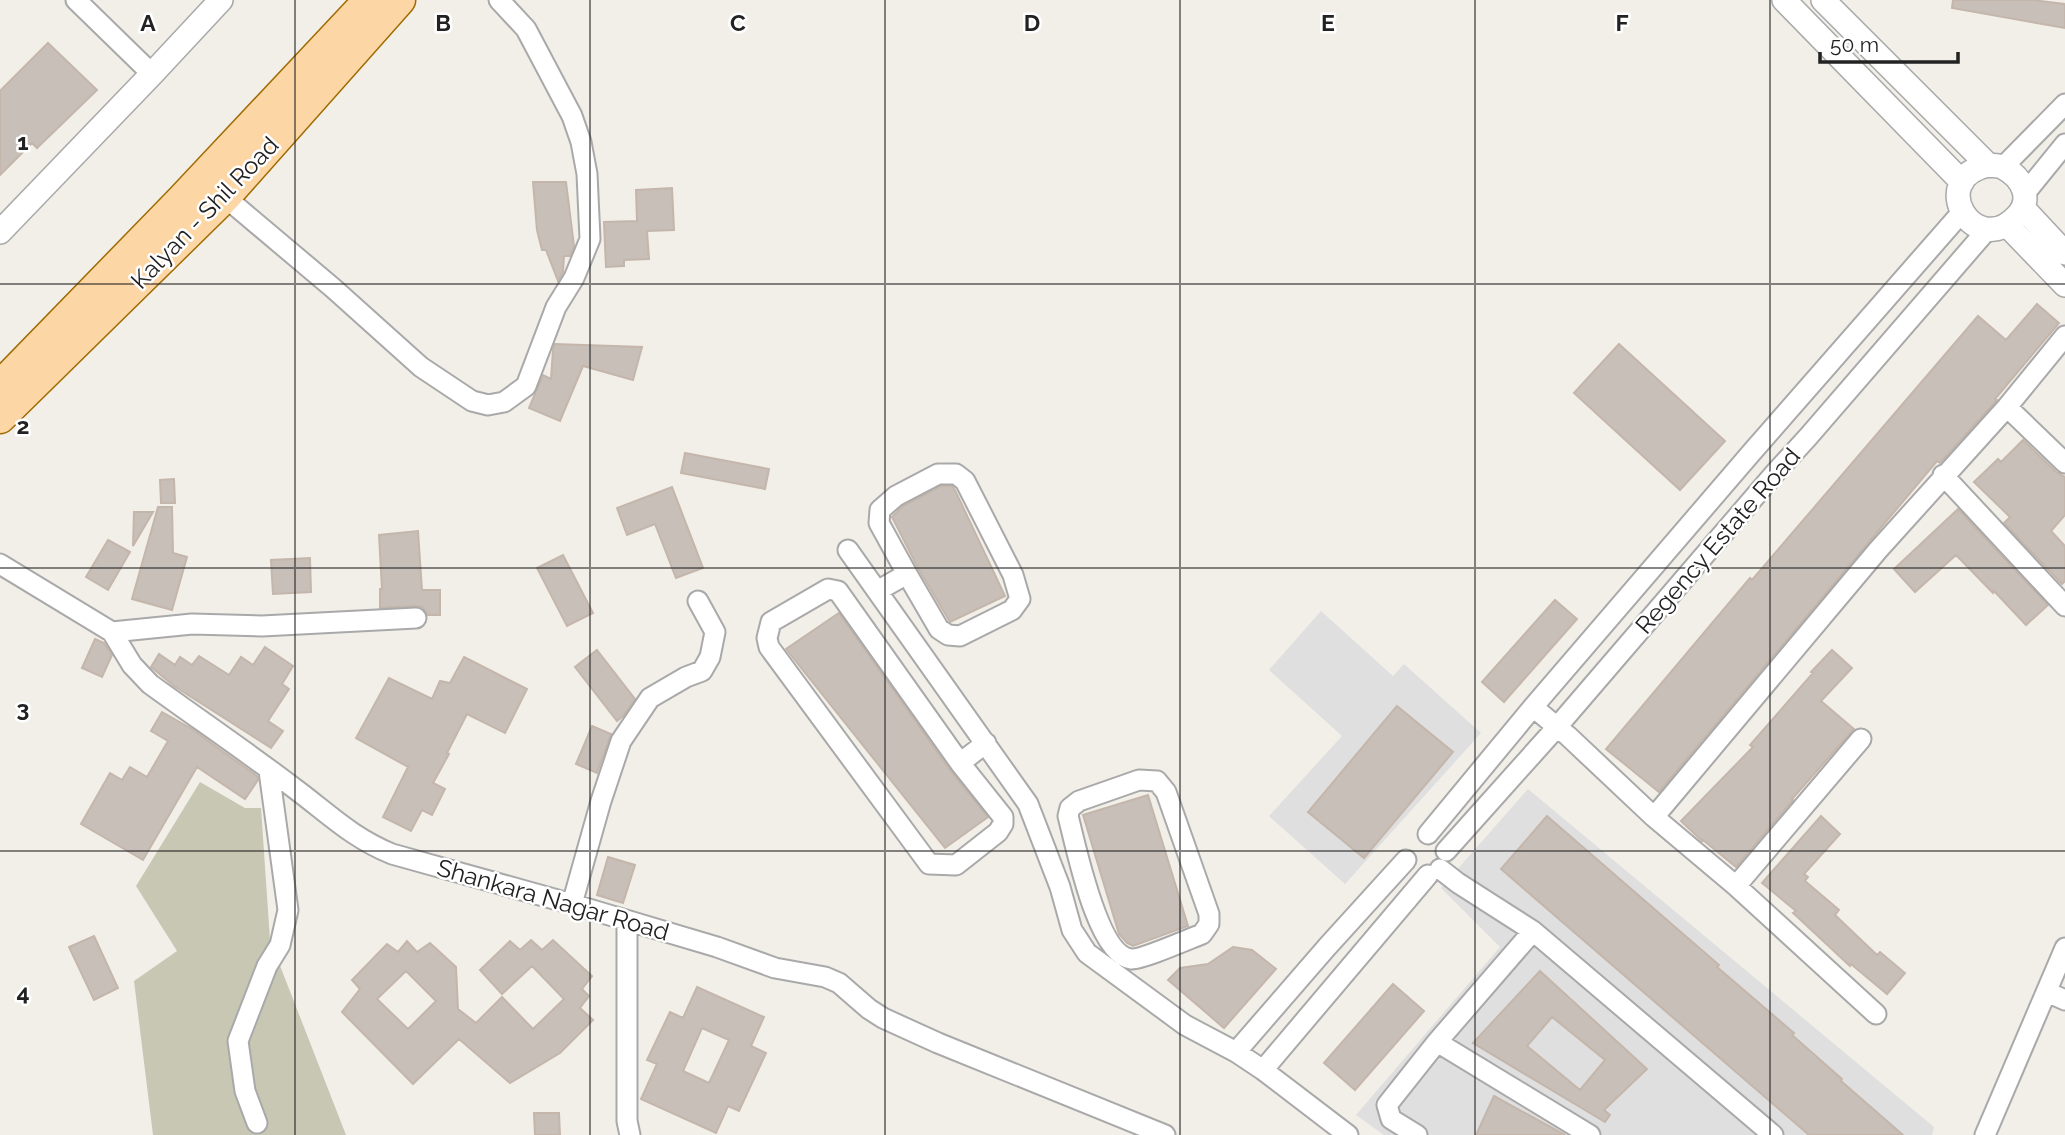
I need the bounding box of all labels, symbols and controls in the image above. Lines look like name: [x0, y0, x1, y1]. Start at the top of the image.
text: A: [140, 9, 156, 36]
text: B: [435, 9, 451, 36]
text: C: [730, 9, 746, 36]
text: D: [1024, 9, 1040, 36]
text: E: [1321, 9, 1335, 36]
text: F: [1615, 9, 1629, 36]
scale bar: [1820, 21, 1958, 65]
text: 50 m: [1830, 32, 1879, 57]
text: 1: [17, 128, 29, 155]
street label: Kalyan - Shil Road: [125, 131, 285, 295]
text: 2: [17, 412, 29, 439]
street label: Regency Estate Road: [1629, 442, 1806, 639]
text: 3: [17, 695, 29, 722]
street label: Shankara Nagar Road: [434, 853, 672, 947]
text: 4: [16, 979, 30, 1006]

